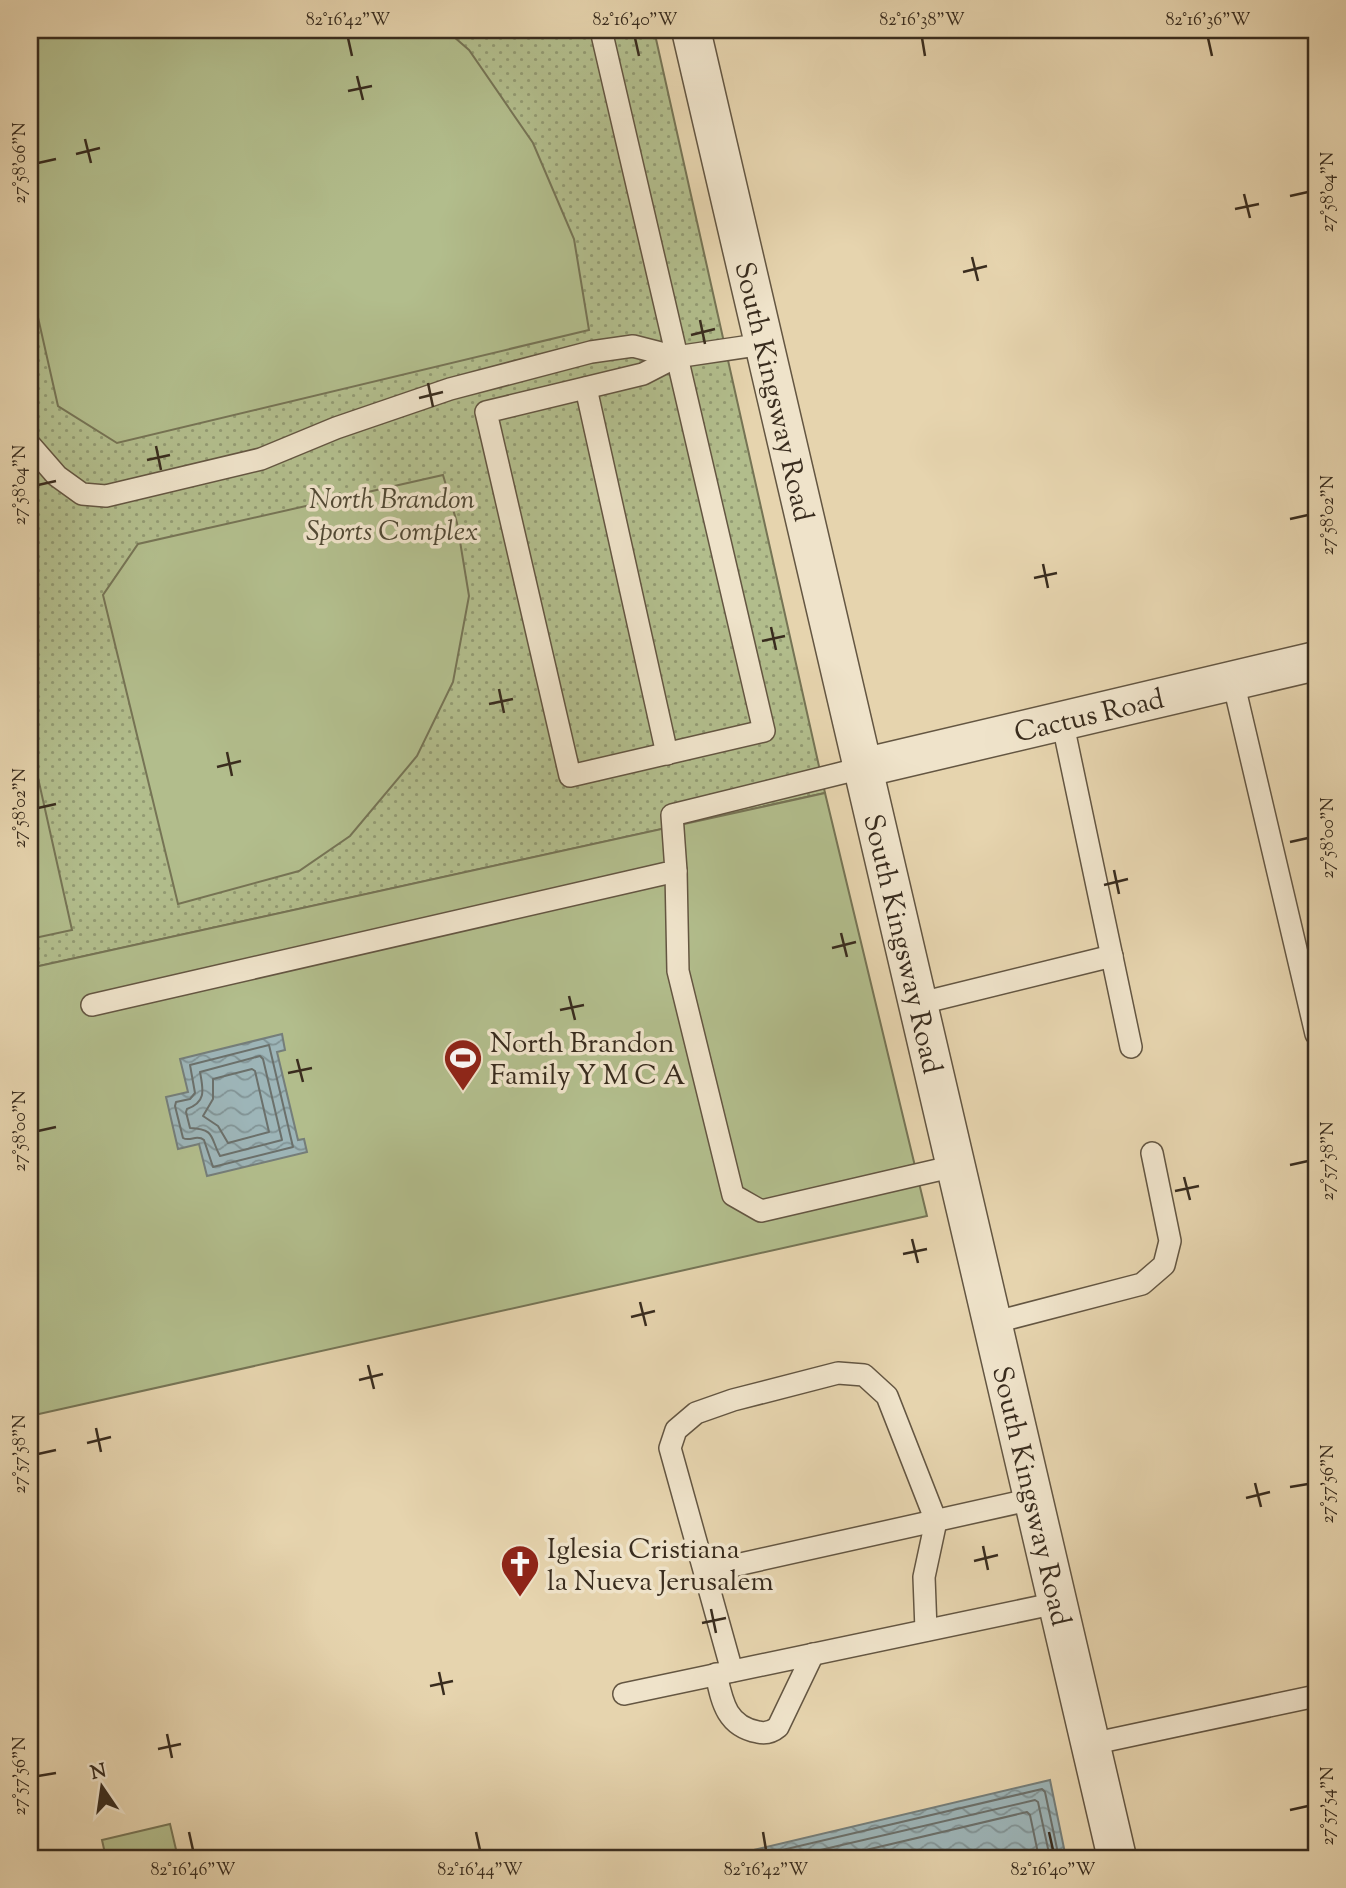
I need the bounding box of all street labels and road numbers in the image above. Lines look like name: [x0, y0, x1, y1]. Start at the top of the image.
street label: South Kingsway Road: [723, 258, 822, 526]
street label: Cactus Road: [1010, 680, 1169, 754]
street label: South Kingsway Road: [851, 810, 951, 1078]
street label: South Kingsway Road: [980, 1362, 1079, 1631]

